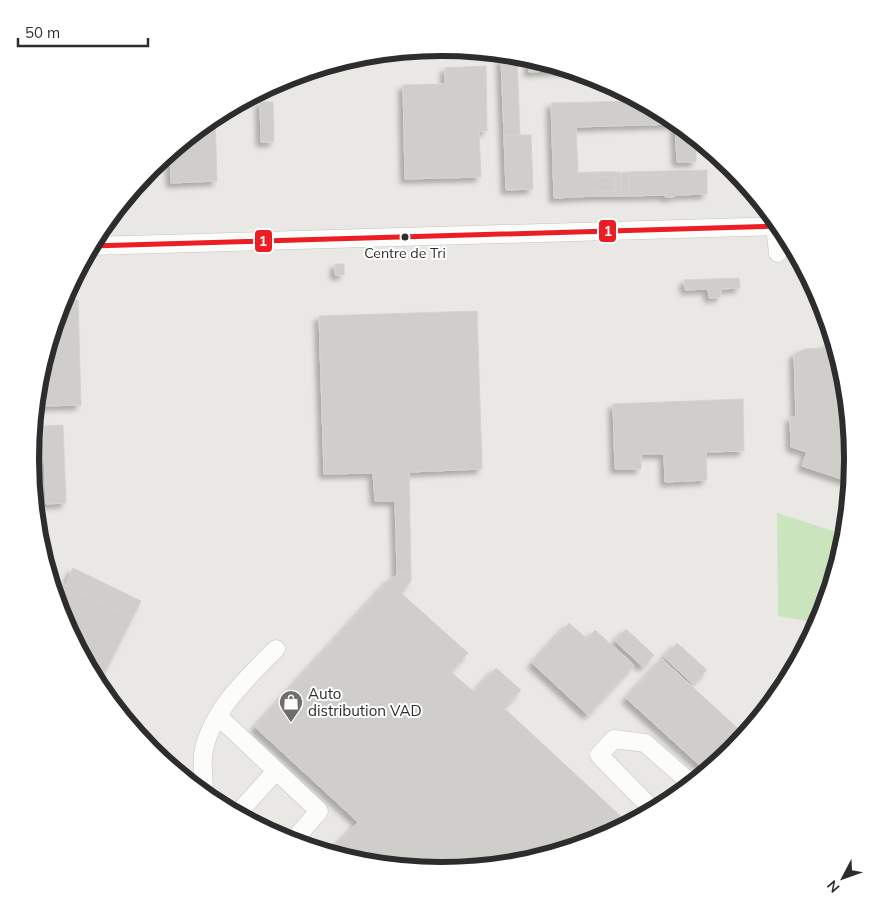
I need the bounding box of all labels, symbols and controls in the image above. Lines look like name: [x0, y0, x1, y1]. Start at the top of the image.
scale bar: [18, 15, 148, 47]
text: 50 m: [25, 23, 60, 42]
line badge: 1: [598, 219, 617, 243]
text: 1: [604, 222, 612, 240]
line badge: 1: [254, 229, 273, 253]
text: 1: [259, 232, 267, 250]
marker: Centre de Tri: [400, 232, 410, 242]
place label: Centre de Tri: [364, 244, 446, 262]
place label: Auto distribution VAD: [308, 684, 422, 720]
shop icon: Auto distribution VAD: [278, 689, 304, 723]
north arrow: [818, 853, 868, 903]
text: N: [823, 877, 843, 896]

